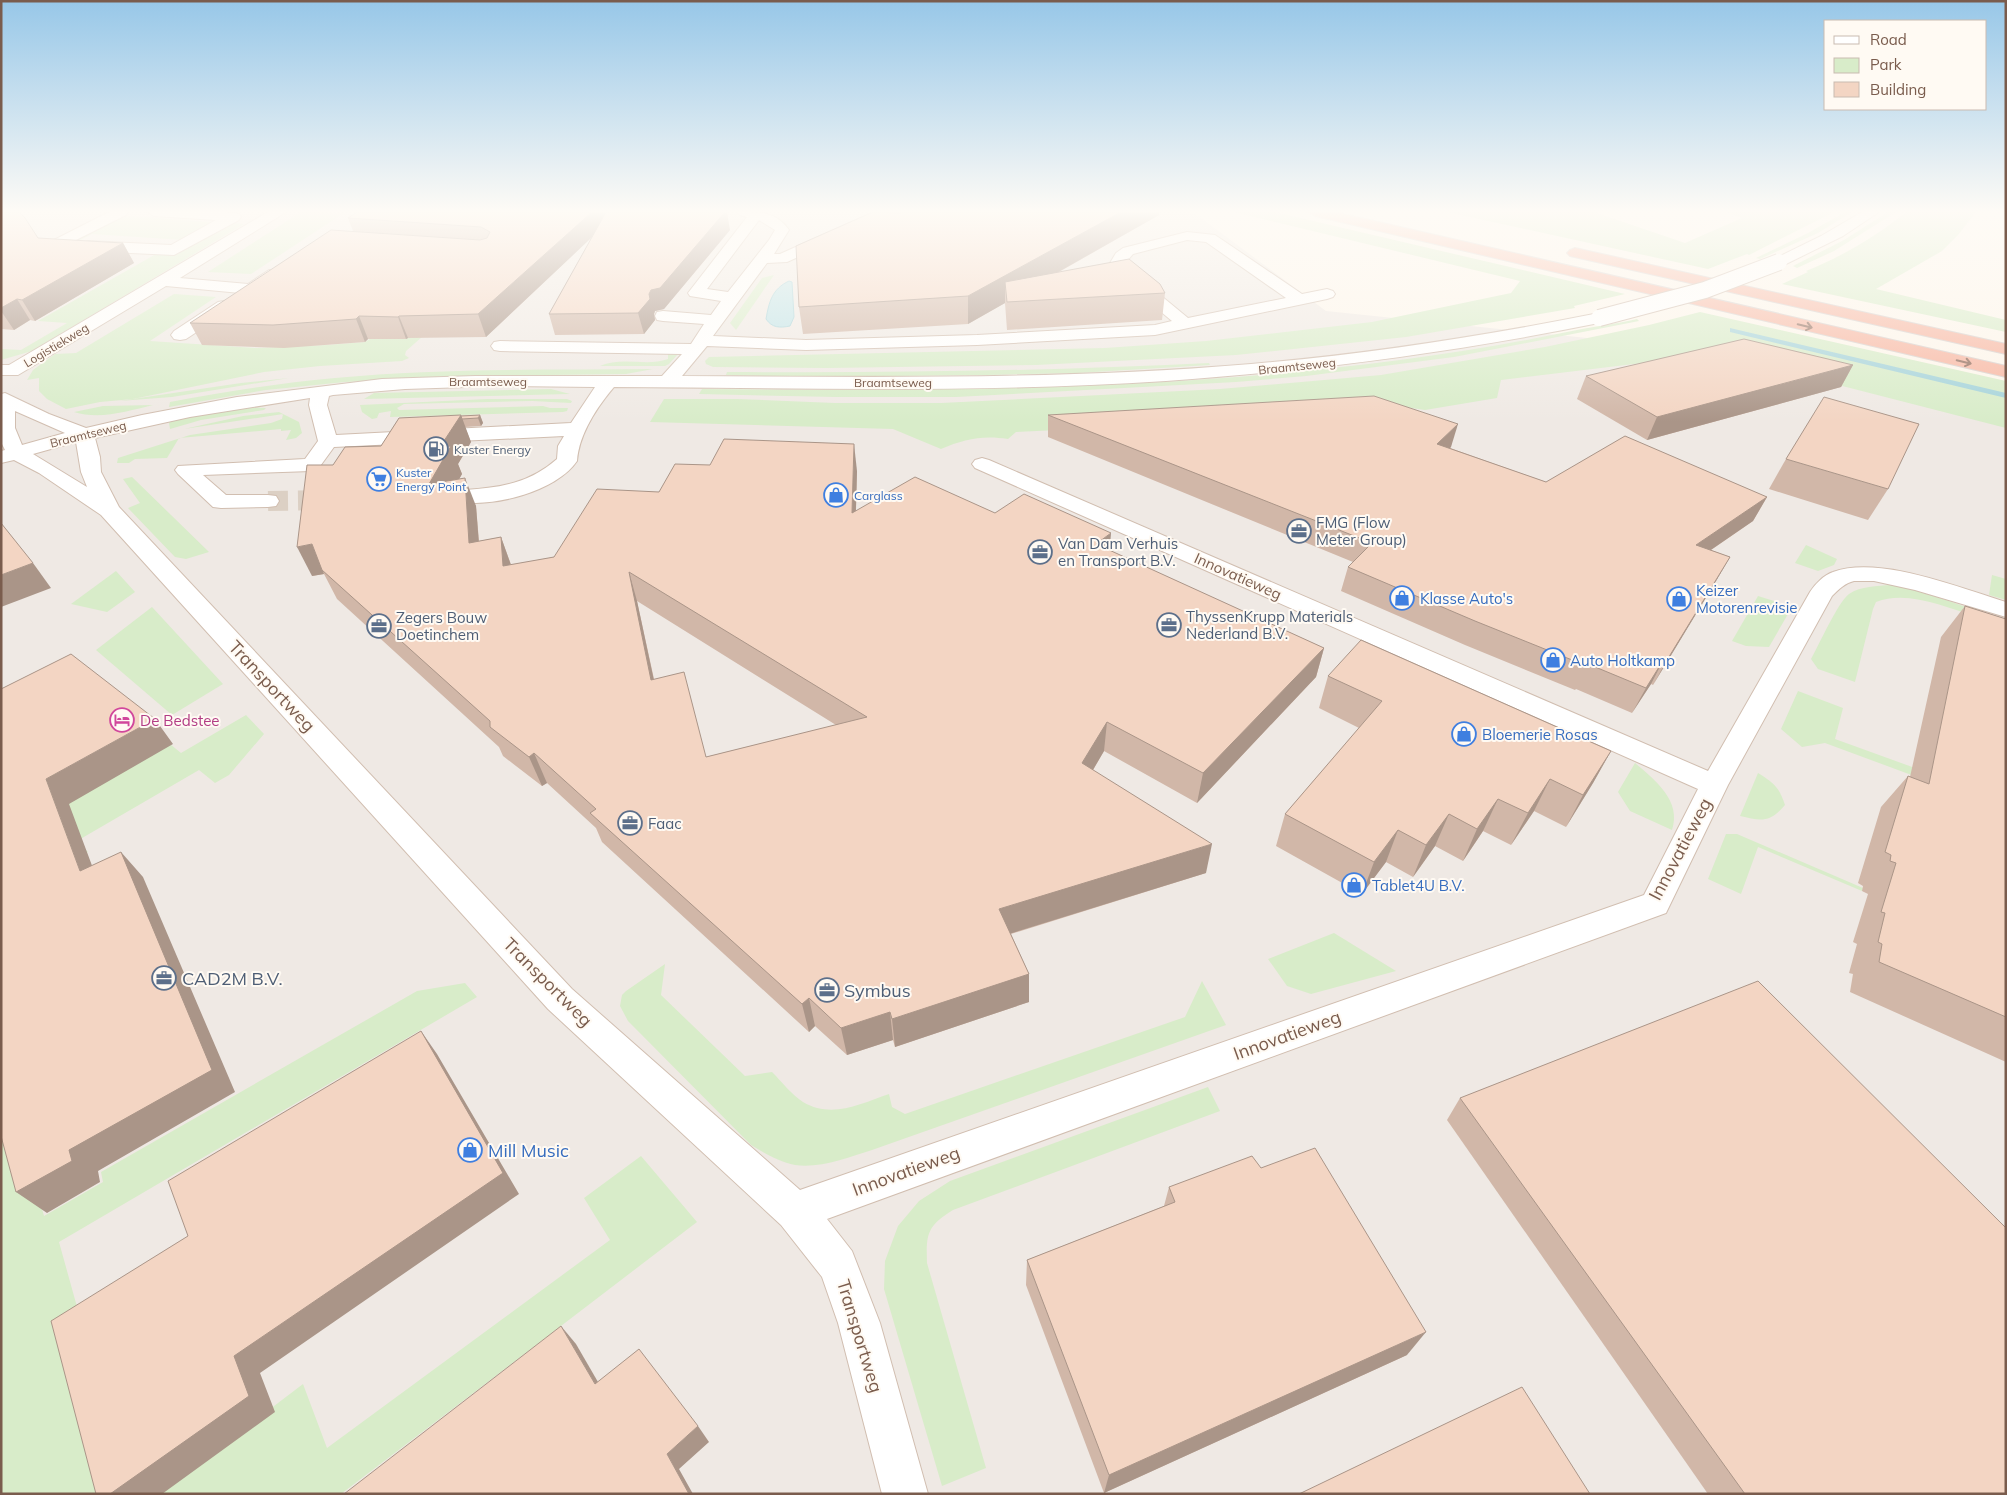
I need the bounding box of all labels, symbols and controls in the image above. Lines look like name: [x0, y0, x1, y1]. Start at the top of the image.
legend: [1824, 20, 1987, 110]
text: Road: [1870, 30, 1907, 49]
text: Park: [1870, 55, 1902, 74]
text: Building: [1870, 80, 1926, 99]
street label: Logistiekweg: [21, 320, 91, 370]
one-way arrow: [1797, 322, 1813, 331]
street label: Braamtseweg: [1257, 354, 1337, 378]
one-way arrow: [1955, 358, 1971, 367]
street label: Braamtseweg: [449, 374, 527, 389]
street label: Braamtseweg: [854, 375, 932, 390]
street label: Braamtseweg: [48, 417, 128, 451]
fuel station icon: Kuster Energy: [423, 436, 449, 462]
place label: Kuster Energy: [454, 442, 532, 457]
place label: Kuster Energy Point: [396, 465, 466, 494]
supermarket icon: Kuster Energy Point: [366, 466, 392, 492]
shop icon: Carglass: [823, 482, 849, 508]
place label: Carglass: [854, 488, 903, 503]
place label: FMG (Flow Meter Group): [1316, 513, 1407, 549]
office icon: FMG (Flow Meter Group): [1286, 518, 1312, 544]
place label: Van Dam Verhuis en Transport B.V.: [1058, 534, 1178, 570]
office icon: Van Dam Verhuis en Transport B.V.: [1027, 539, 1053, 565]
street label: Innovatieweg: [1191, 548, 1285, 604]
place label: Keizer Motorenrevisie: [1696, 581, 1798, 617]
shop icon: Klasse Auto's: [1389, 585, 1415, 611]
shop icon: Keizer Motorenrevisie: [1666, 586, 1692, 612]
place label: Klasse Auto's: [1420, 589, 1513, 608]
place label: ThyssenKrupp Materials Nederland B.V.: [1186, 607, 1353, 643]
place label: Zegers Bouw Doetinchem: [396, 608, 487, 644]
office icon: ThyssenKrupp Materials Nederland B.V.: [1156, 612, 1182, 638]
office icon: Zegers Bouw Doetinchem: [366, 613, 392, 639]
street label: Transportweg: [224, 635, 320, 737]
shop icon: Auto Holtkamp: [1540, 647, 1566, 673]
place label: Auto Holtkamp: [1570, 651, 1675, 670]
hotel icon: De Bedstee: [109, 707, 135, 733]
place label: De Bedstee: [140, 711, 220, 730]
shop icon: Bloemerie Rosas: [1451, 721, 1477, 747]
place label: Bloemerie Rosas: [1482, 725, 1598, 744]
street label: Innovatieweg: [1643, 794, 1717, 904]
office icon: Faac: [617, 810, 643, 836]
place label: Faac: [648, 814, 682, 833]
shop icon: Tablet4U B.V.: [1341, 872, 1367, 898]
place label: Tablet4U B.V.: [1372, 876, 1465, 895]
street label: Transportweg: [499, 933, 597, 1031]
office icon: CAD2M B.V.: [151, 965, 177, 991]
place label: CAD2M B.V.: [182, 967, 283, 990]
office icon: Symbus: [814, 977, 840, 1003]
place label: Symbus: [844, 979, 911, 1002]
street label: Innovatieweg: [1230, 1005, 1344, 1065]
shop icon: Mill Music: [457, 1137, 483, 1163]
place label: Mill Music: [488, 1139, 569, 1162]
street label: Innovatieweg: [849, 1141, 963, 1201]
street label: Transportweg: [832, 1277, 888, 1395]

